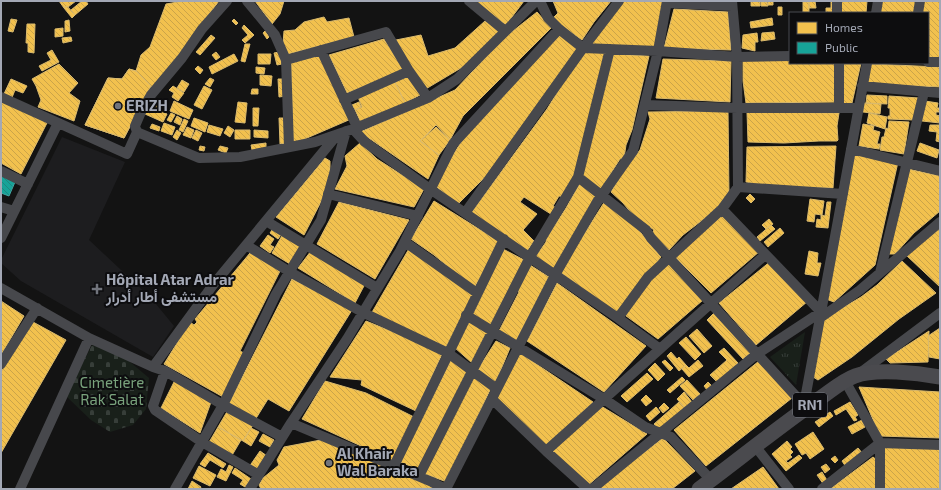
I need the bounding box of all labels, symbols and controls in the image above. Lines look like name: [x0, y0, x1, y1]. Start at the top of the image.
legend: [789, 12, 929, 64]
text: Homes: [825, 20, 863, 34]
text: Public: [825, 40, 858, 54]
place label: ERIZH: [126, 96, 168, 114]
marker: ERIZH: [113, 101, 123, 111]
place label: Hôpital Atar Adrar مستشفى أطار أدرار: [105, 270, 234, 306]
marker: Hôpital Atar Adrar مستشفى أطار أدرار: [91, 283, 103, 295]
park label: Cimetière Rak Salat: [80, 373, 144, 408]
road number: RN1: [793, 393, 827, 417]
place label: Al Khair Wal Baraka: [337, 444, 418, 479]
marker: Al Khair Wal Baraka: [324, 458, 334, 468]

